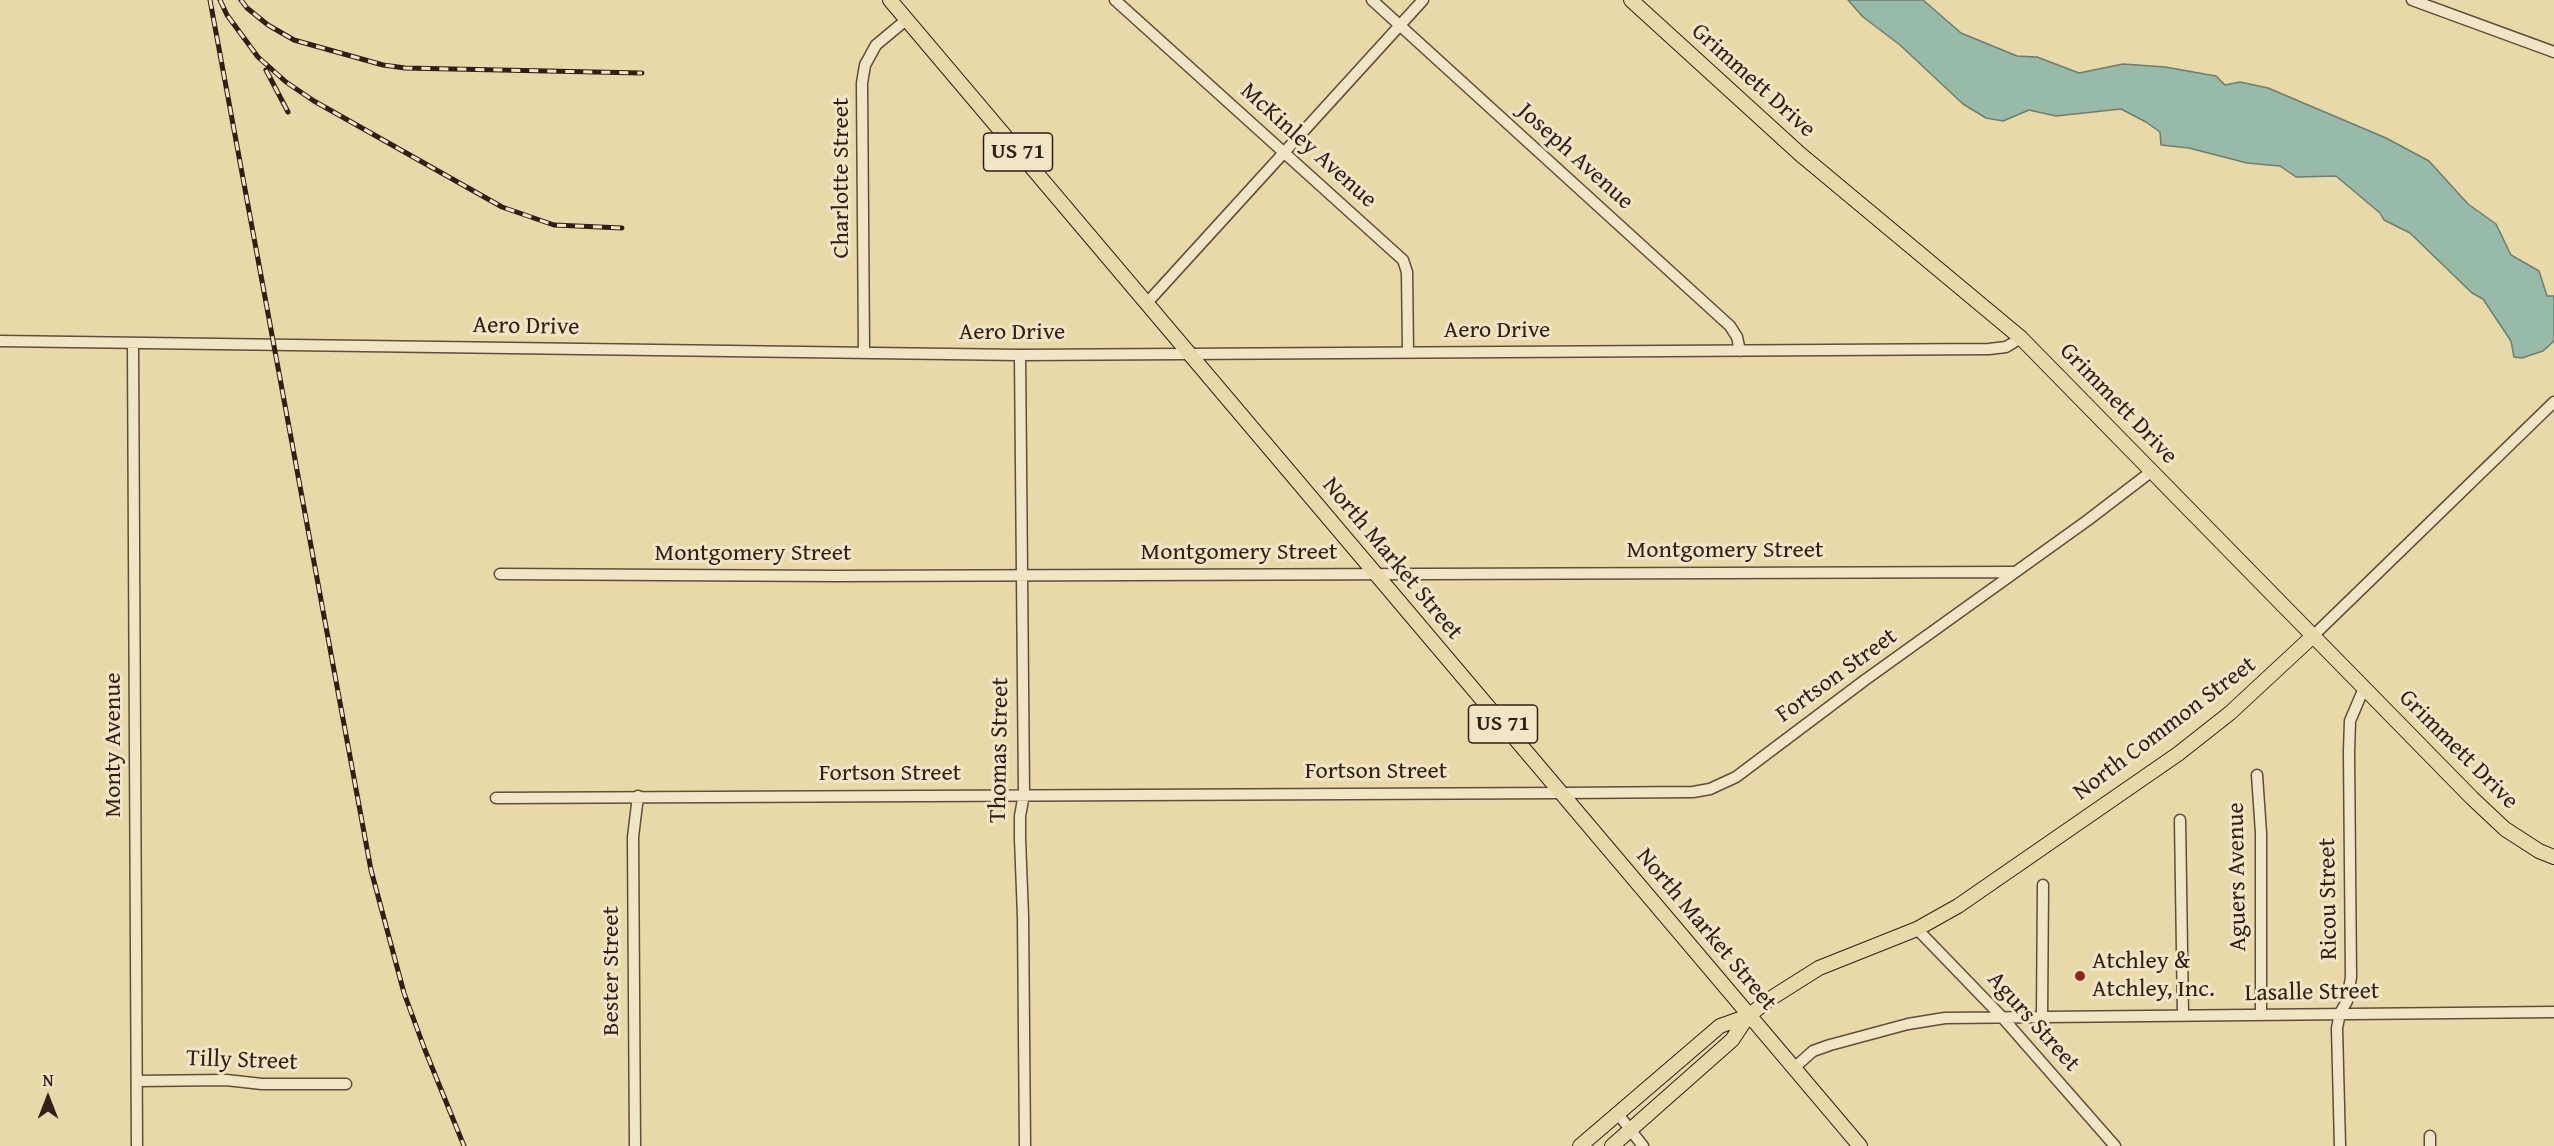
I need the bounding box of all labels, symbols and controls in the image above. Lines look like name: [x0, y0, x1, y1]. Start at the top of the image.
street label: Grimmett Drive: [1685, 18, 1821, 144]
street label: McKinley Avenue: [1234, 77, 1382, 215]
street label: Joseph Avenue: [1511, 97, 1639, 217]
street label: Charlotte Street: [828, 98, 856, 258]
road number: US 71: [984, 133, 1052, 171]
street label: Aero Drive: [472, 312, 580, 342]
street label: Aero Drive: [1444, 317, 1550, 345]
street label: Aero Drive: [959, 319, 1065, 347]
street label: Grimmett Drive: [2053, 337, 2183, 471]
street label: North Market Street: [1316, 472, 1468, 646]
street label: Montgomery Street: [1627, 537, 1823, 565]
street label: Montgomery Street: [1141, 539, 1337, 567]
street label: Montgomery Street: [655, 540, 851, 568]
street label: Fortson Street: [1771, 622, 1903, 730]
street label: North Common Street: [2068, 651, 2262, 807]
street label: Monty Avenue: [100, 673, 128, 817]
street label: Thomas Street: [984, 677, 1016, 823]
street label: Grimmett Drive: [2392, 684, 2524, 816]
road number: US 71: [1468, 705, 1538, 743]
street label: Fortson Street: [1305, 758, 1447, 786]
street label: Fortson Street: [819, 760, 961, 788]
street label: Aguers Avenue: [2222, 802, 2254, 952]
street label: Ricou Street: [2314, 838, 2344, 960]
street label: North Market Street: [1630, 843, 1782, 1017]
street label: Bester Street: [598, 906, 626, 1036]
place label: Atchley & Atchley, Inc.: [2092, 948, 2215, 1004]
street label: Agurs Street: [1981, 966, 2085, 1078]
marker: Atchley & Atchley, Inc.: [2073, 969, 2087, 983]
street label: Lasalle Street: [2244, 977, 2380, 1009]
street label: Tilly Street: [186, 1045, 298, 1077]
north arrow: [18, 1068, 78, 1128]
text: N: [43, 1068, 53, 1092]

